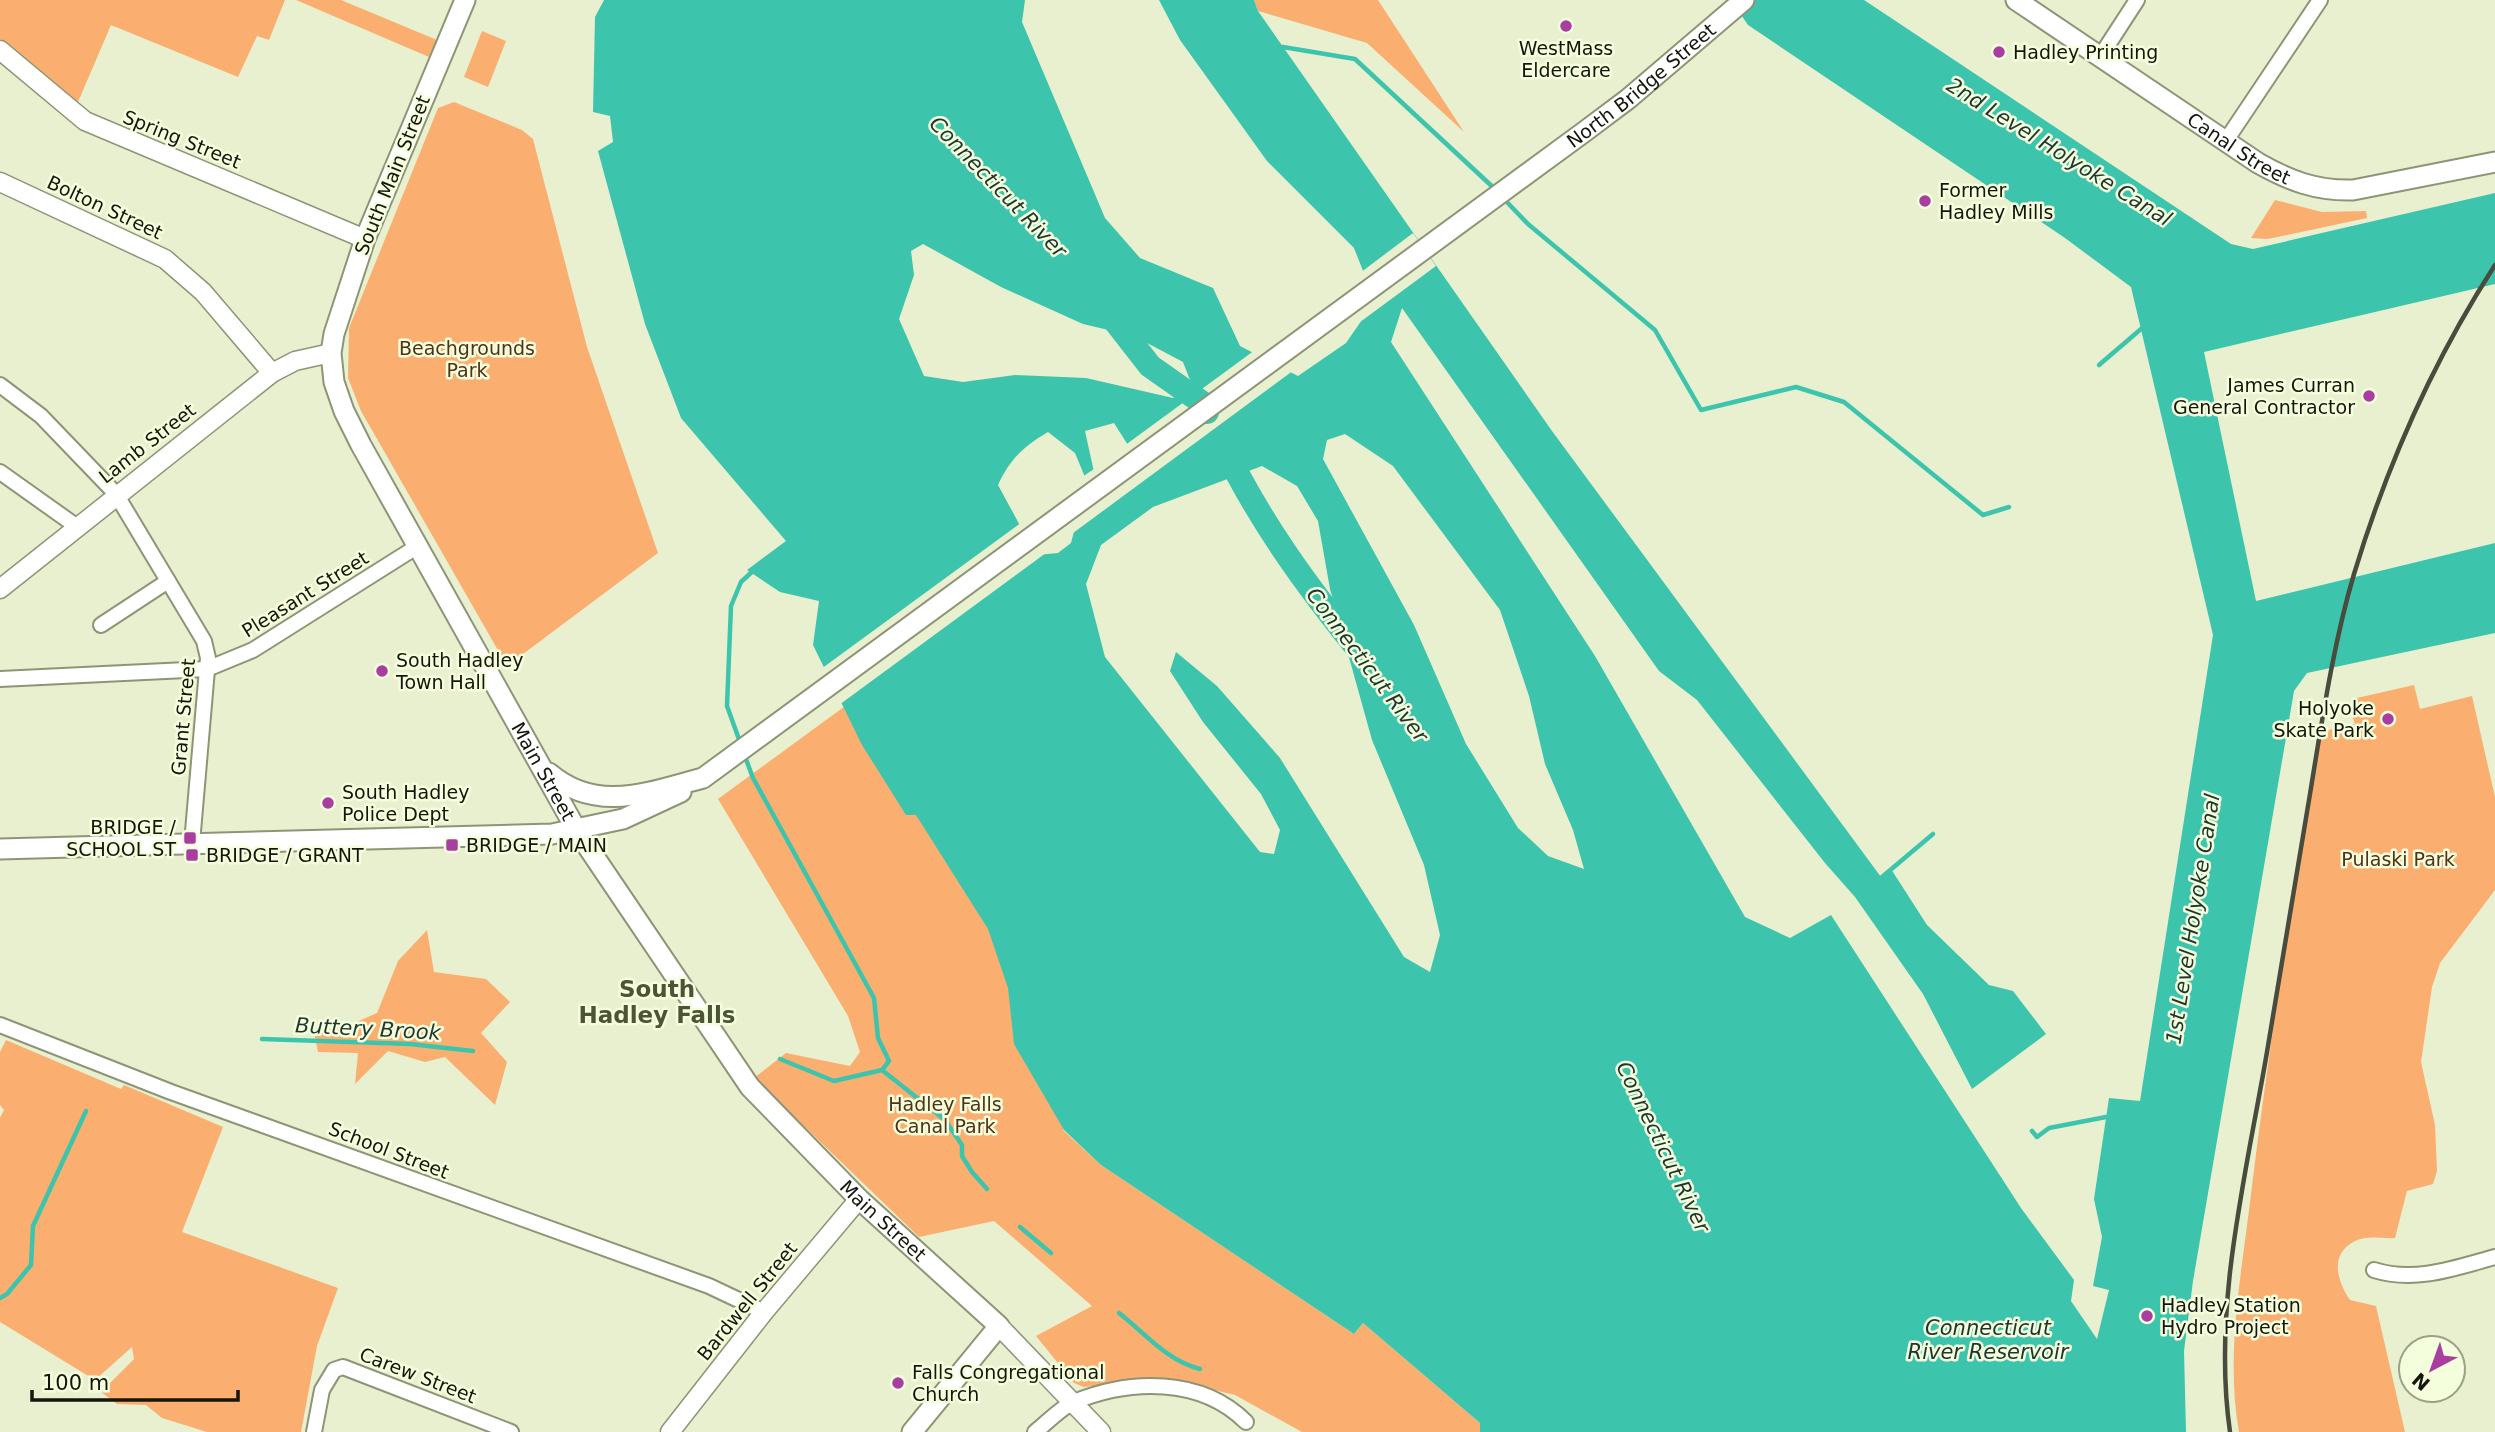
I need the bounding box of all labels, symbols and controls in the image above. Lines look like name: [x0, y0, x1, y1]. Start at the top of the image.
marker: WestMass Eldercare: [1558, 18, 1574, 34]
street label: North Bridge Street: [1562, 18, 1720, 152]
place label: WestMass Eldercare: [1519, 37, 1613, 81]
place label: Hadley Printing: [2013, 41, 2158, 63]
marker: Hadley Printing: [1991, 44, 2007, 60]
water label: 2nd Level Holyoke Canal: [1942, 73, 2176, 231]
street label: South Main Street: [350, 92, 434, 258]
street label: Spring Street: [120, 105, 244, 173]
street label: Canal Street: [2183, 108, 2294, 189]
water label: Connecticut River: [924, 111, 1072, 264]
street label: Bolton Street: [44, 171, 166, 243]
place label: Former Hadley Mills: [1939, 179, 2053, 223]
marker: Former Hadley Mills: [1917, 193, 1933, 209]
park label: Beachgrounds Park: [399, 337, 535, 381]
place label: James Curran General Contractor: [2173, 374, 2355, 418]
marker: James Curran General Contractor: [2361, 388, 2377, 404]
street label: Lamb Street: [94, 398, 200, 488]
street label: Pleasant Street: [238, 546, 372, 642]
water label: Connecticut River: [1301, 583, 1434, 748]
place label: South Hadley Town Hall: [395, 649, 523, 693]
street label: Grant Street: [167, 658, 199, 776]
marker: South Hadley Town Hall: [374, 663, 390, 679]
place label: Holyoke Skate Park: [2273, 697, 2374, 741]
marker: Holyoke Skate Park: [2380, 711, 2396, 727]
street label: Main Street: [507, 718, 580, 824]
place label: South Hadley Police Dept: [342, 781, 469, 825]
water label: 1st Level Holyoke Canal: [2161, 792, 2225, 1046]
marker: South Hadley Police Dept: [320, 795, 336, 811]
place label: BRIDGE / SCHOOL ST: [66, 816, 177, 860]
marker: BRIDGE / SCHOOL ST: [182, 830, 198, 846]
place label: BRIDGE / MAIN: [466, 834, 607, 856]
marker: BRIDGE / MAIN: [444, 837, 460, 853]
place label: BRIDGE / GRANT: [206, 844, 364, 866]
marker: BRIDGE / GRANT: [184, 847, 200, 863]
park label: Pulaski Park: [2341, 848, 2455, 870]
district label: South Hadley Falls: [578, 976, 736, 1028]
water label: Buttery Brook: [295, 1013, 442, 1045]
water label: Connecticut River: [1611, 1058, 1715, 1237]
park label: Hadley Falls Canal Park: [888, 1093, 1002, 1137]
street label: School Street: [326, 1117, 452, 1183]
street label: Main Street: [836, 1175, 931, 1266]
street label: Bardwell Street: [693, 1237, 801, 1365]
place label: Hadley Station Hydro Project: [2161, 1294, 2301, 1338]
marker: Hadley Station Hydro Project: [2139, 1308, 2155, 1324]
water label: Connecticut River Reservoir: [1908, 1316, 2070, 1364]
north arrow: [2397, 1334, 2467, 1404]
street label: Carew Street: [356, 1343, 480, 1407]
scale bar: [32, 1358, 238, 1402]
place label: Falls Congregational Church: [912, 1361, 1104, 1405]
text: N: [2408, 1368, 2434, 1395]
text: 100 m: [42, 1371, 109, 1395]
marker: Falls Congregational Church: [890, 1375, 906, 1391]

